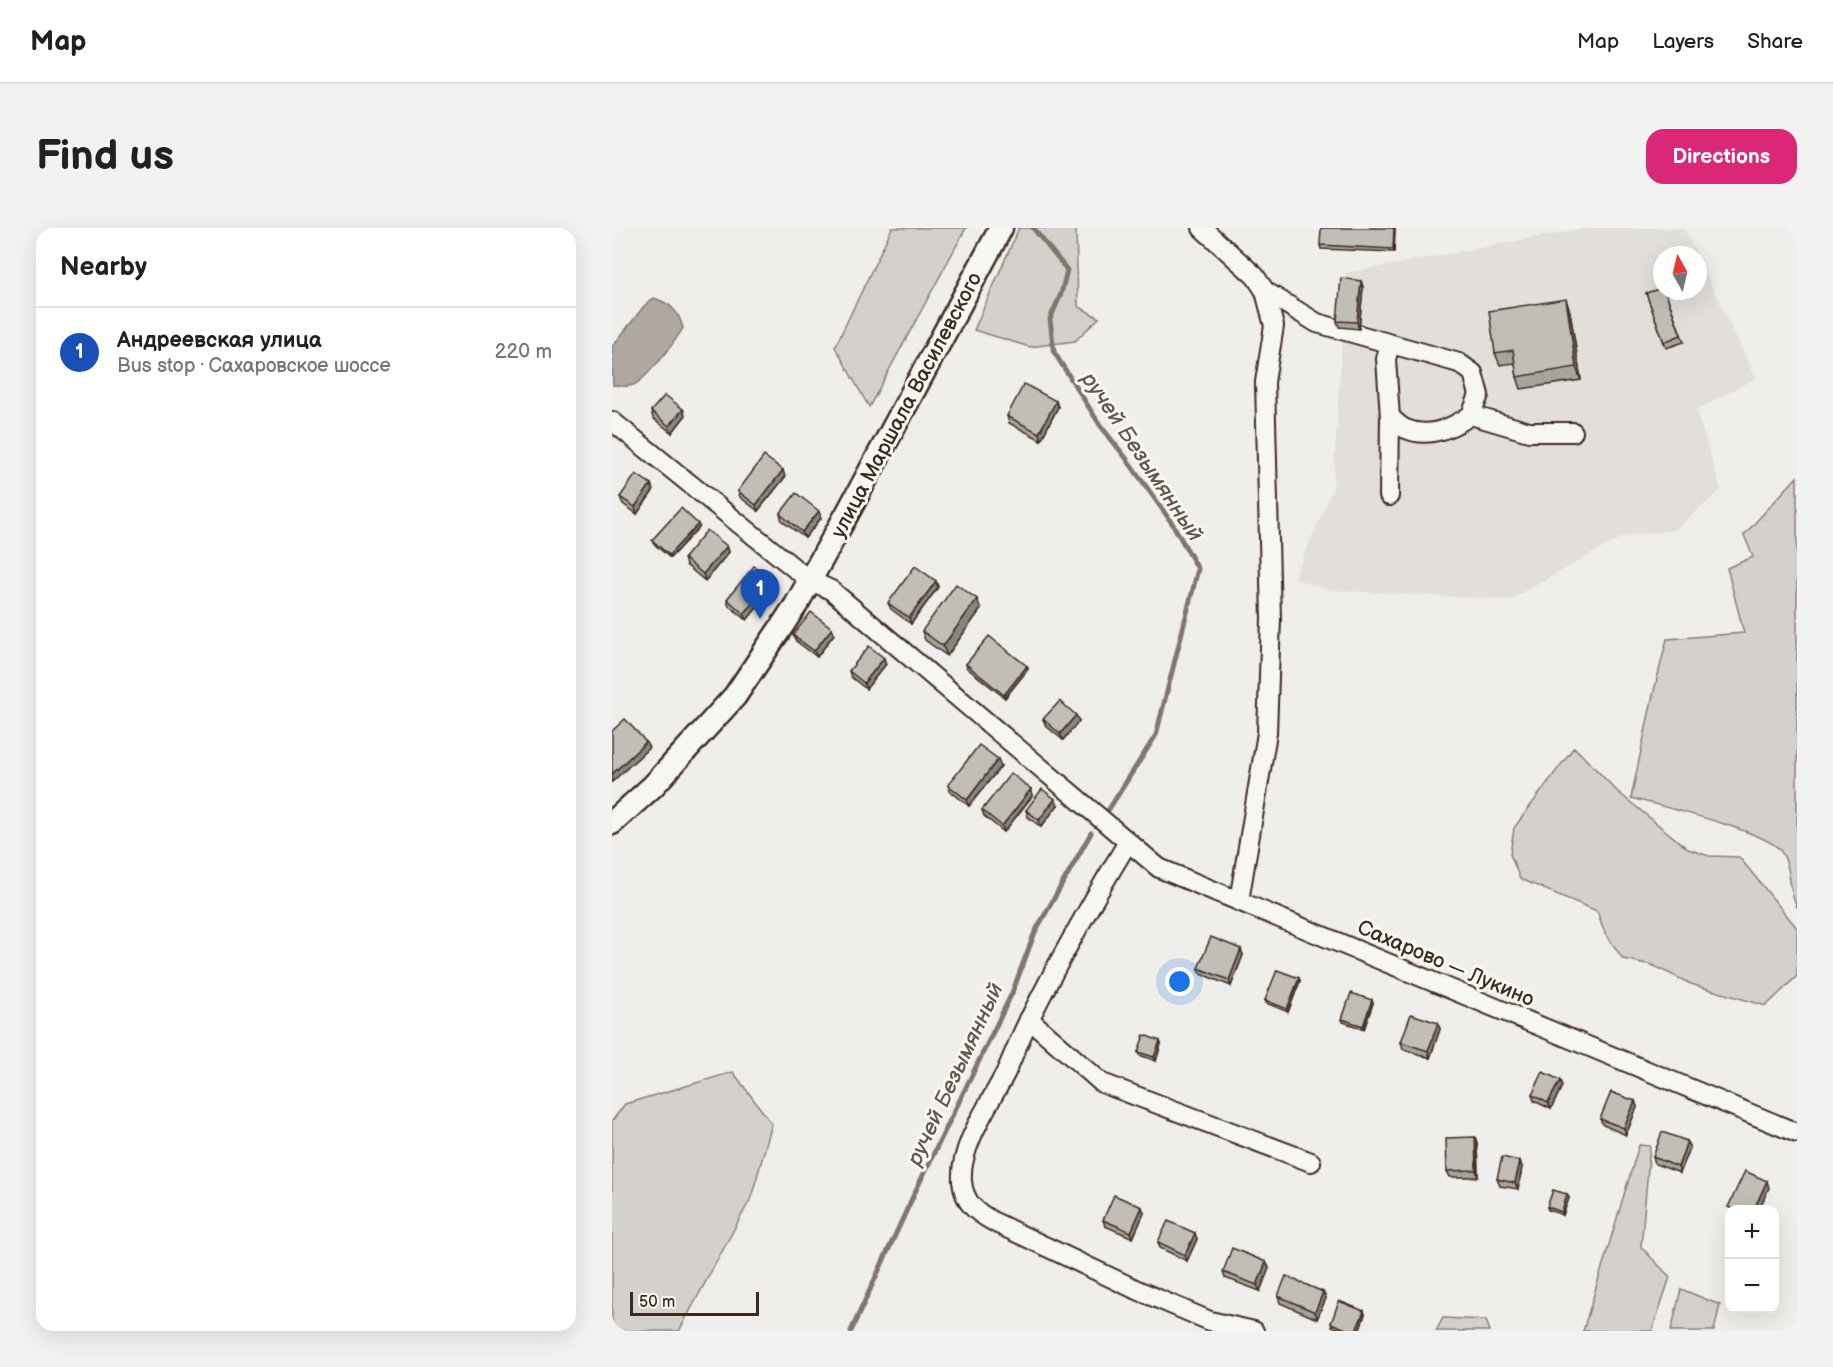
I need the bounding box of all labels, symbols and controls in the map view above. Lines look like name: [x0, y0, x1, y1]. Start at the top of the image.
text: Map: [30, 25, 86, 58]
text: Map: [1577, 29, 1619, 54]
text: Layers: [1652, 29, 1714, 54]
text: Share: [1747, 29, 1803, 54]
button: Directions: [1646, 129, 1797, 184]
text: Find us: [36, 131, 174, 182]
north arrow: [1653, 246, 1707, 300]
text: Nearby: [60, 252, 147, 283]
street label: улица Маршала Василевского: [826, 268, 987, 542]
text: Андреевская улица: [117, 327, 322, 354]
text: 1: [75, 340, 84, 364]
text: 220 m: [495, 340, 552, 364]
text: Bus stop · Сахаровское шоссе: [117, 354, 391, 378]
water label: ручей Безымянный: [1074, 366, 1209, 547]
pin: 1: [740, 570, 780, 619]
street label: Сахарово — Лукино: [1354, 915, 1538, 1012]
your location: [1165, 967, 1194, 996]
water label: ручей Безымянный: [901, 979, 1010, 1171]
map controls: [1725, 1205, 1779, 1313]
button: +: [1725, 1205, 1779, 1259]
button: −: [1725, 1259, 1779, 1313]
scale bar: [630, 1289, 759, 1316]
text: 50 m: [639, 1293, 675, 1312]

